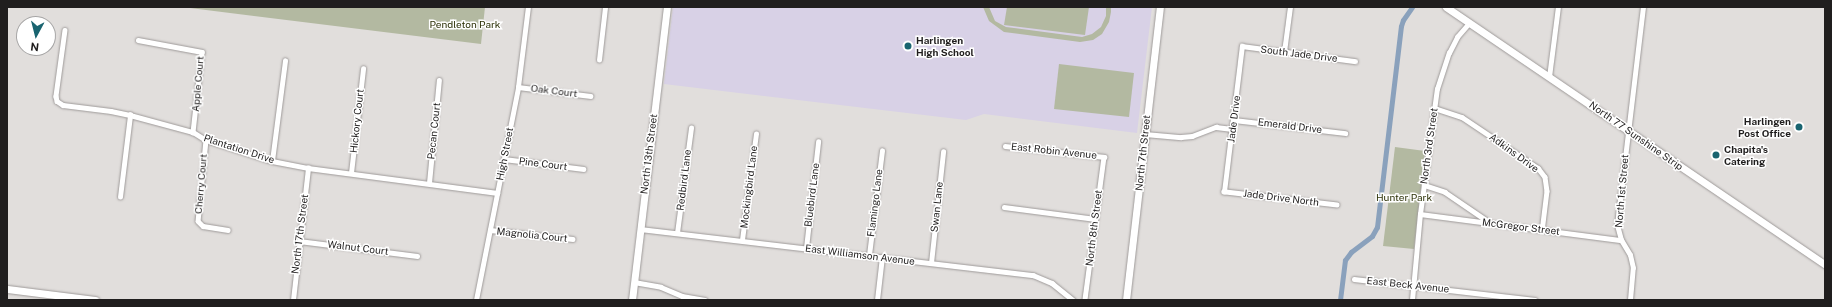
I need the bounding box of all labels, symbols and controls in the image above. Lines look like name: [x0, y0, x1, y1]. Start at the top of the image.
north arrow: [16, 16, 56, 56]
park label: Pendleton Park: [430, 19, 500, 31]
place label: Harlingen High School: [916, 34, 974, 58]
text: N: [30, 40, 40, 53]
marker: Harlingen High School: [903, 41, 913, 51]
street label: South Jade Drive: [1260, 43, 1338, 65]
street label: Apple Court: [190, 56, 206, 112]
street label: Oak Court: [530, 82, 578, 100]
street label: Hickory Court: [348, 88, 366, 154]
street label: Jade Drive: [1225, 95, 1243, 143]
street label: North 77 Sunshine Strip: [1587, 99, 1685, 173]
street label: Pecan Court: [425, 102, 443, 160]
street label: North 3rd Street: [1418, 107, 1440, 185]
street label: North 13th Street: [638, 113, 660, 195]
street label: North 7th Street: [1133, 114, 1153, 192]
place label: Harlingen Post Office: [1738, 115, 1791, 138]
street label: Emerald Drive: [1257, 116, 1323, 136]
marker: Harlingen Post Office: [1794, 122, 1804, 132]
street label: High Street: [494, 126, 516, 182]
street label: Adkins Drive: [1487, 131, 1541, 175]
street label: Plantation Drive: [202, 132, 276, 166]
street label: East Robin Avenue: [1011, 141, 1097, 161]
place label: Chapita's Catering: [1724, 143, 1768, 166]
street label: Mockingbird Lane: [738, 145, 760, 229]
street label: Redbird Lane: [674, 149, 694, 211]
marker: Chapita's Catering: [1711, 150, 1721, 160]
street label: Cherry Court: [192, 154, 210, 214]
street label: North 1st Street: [1613, 154, 1631, 228]
street label: Pine Court: [518, 155, 568, 173]
street label: Bluebird Lane: [802, 162, 822, 228]
street label: Flamingo Lane: [865, 168, 885, 238]
street label: Swan Lane: [928, 181, 946, 233]
street label: Jade Drive North: [1242, 187, 1320, 209]
street label: North 8th Street: [1083, 189, 1105, 267]
park label: Hunter Park: [1376, 192, 1432, 204]
street label: North 17th Street: [289, 193, 311, 275]
street label: McGregor Street: [1481, 216, 1561, 238]
street label: Magnolia Court: [496, 225, 568, 245]
street label: Walnut Court: [327, 238, 389, 258]
street label: East Williamson Avenue: [804, 242, 916, 268]
street label: East Beck Avenue: [1366, 275, 1450, 295]

